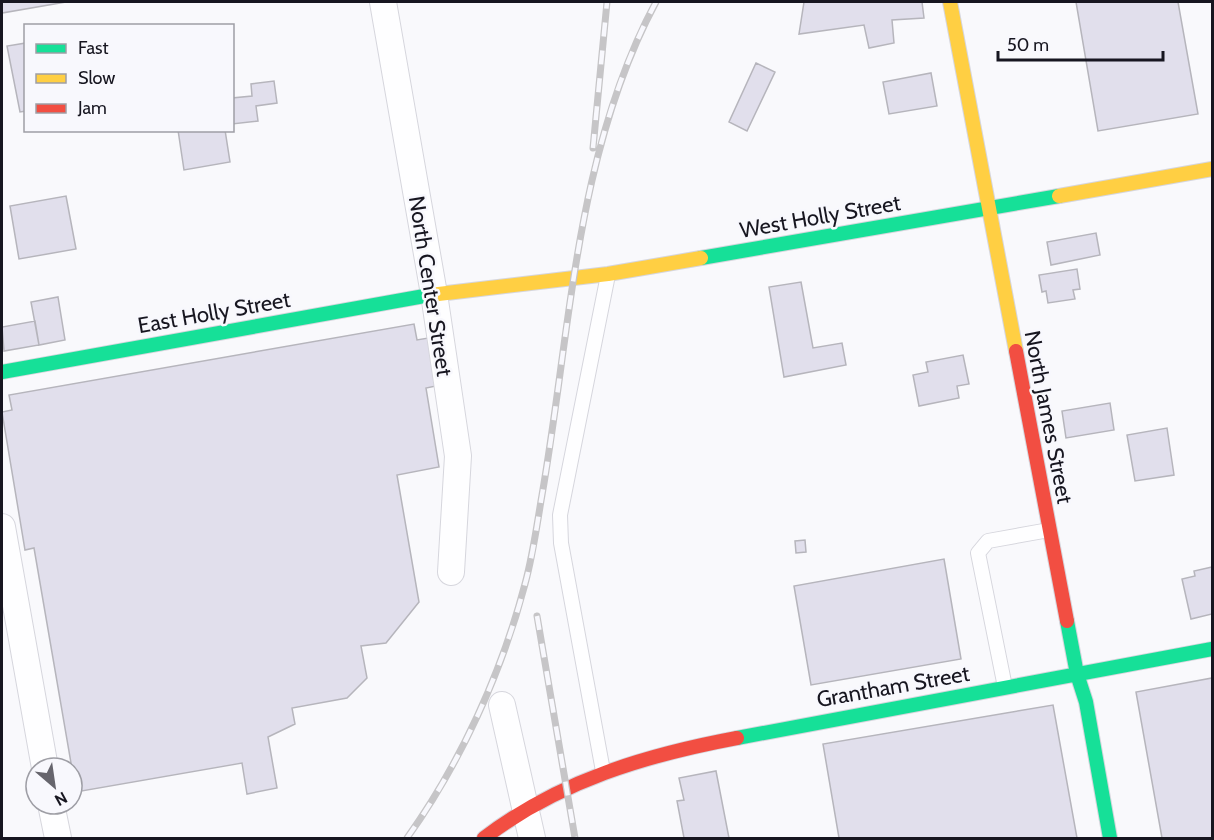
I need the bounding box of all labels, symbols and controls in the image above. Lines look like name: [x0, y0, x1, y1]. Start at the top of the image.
legend: [24, 24, 234, 132]
scale bar: [998, 24, 1163, 62]
text: 50 m: [1007, 34, 1049, 56]
text: Fast: [78, 37, 109, 59]
text: Slow: [78, 67, 115, 89]
text: Jam: [77, 97, 107, 119]
street label: West Holly Street: [738, 189, 903, 244]
street label: North Center Street: [403, 194, 458, 379]
street label: East Holly Street: [136, 286, 293, 339]
street label: North James Street: [1019, 328, 1079, 506]
street label: Grantham Street: [815, 660, 972, 713]
north arrow: [24, 756, 84, 816]
text: N: [51, 788, 71, 810]

